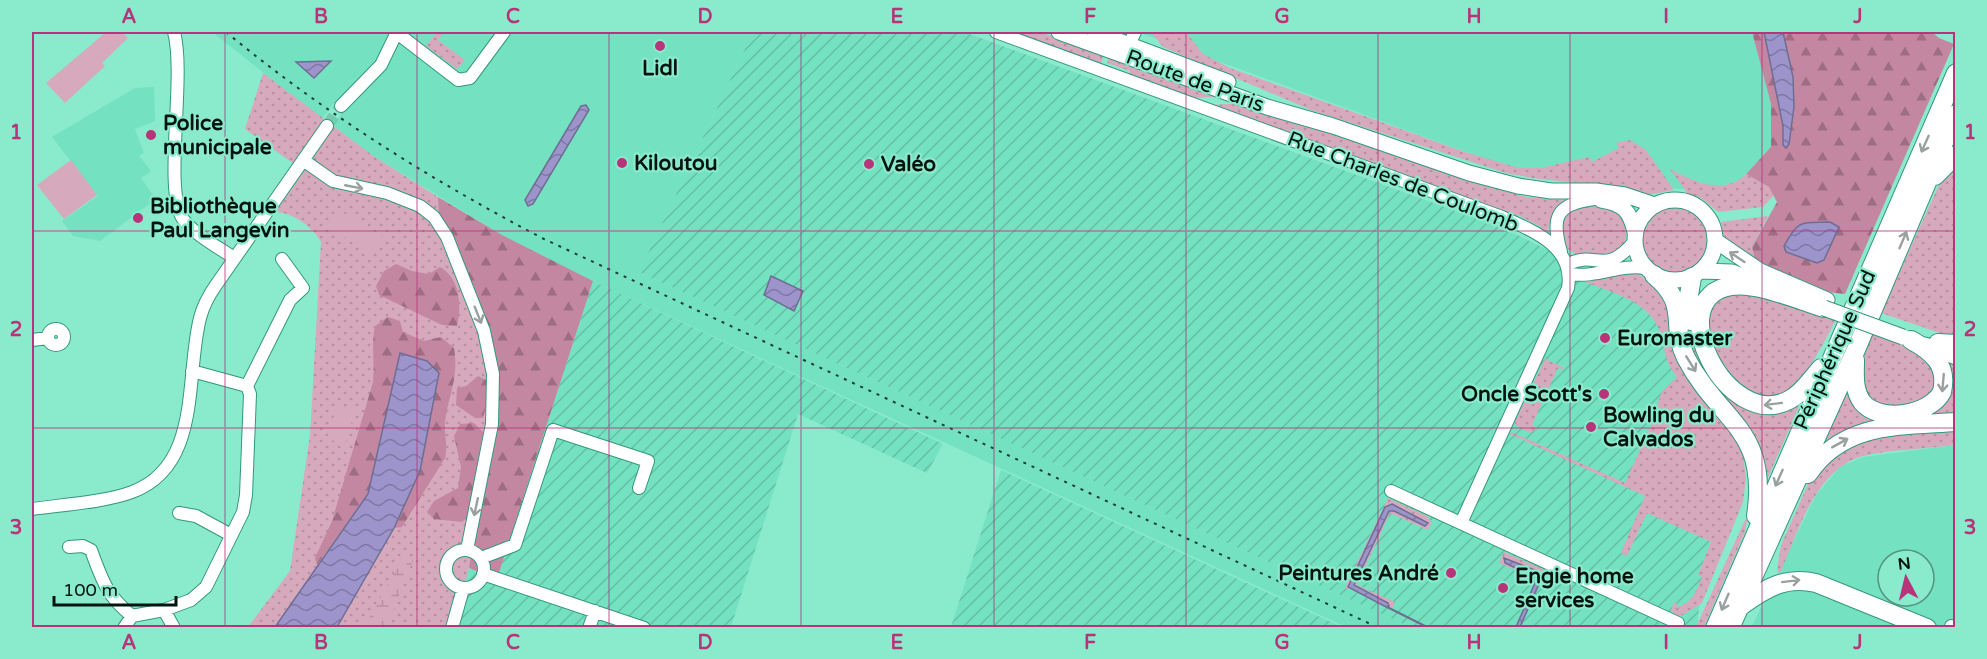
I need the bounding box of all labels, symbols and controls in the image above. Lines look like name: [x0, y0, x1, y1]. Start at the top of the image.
text: A: [122, 5, 137, 29]
text: B: [314, 5, 328, 29]
text: C: [506, 5, 520, 29]
text: D: [697, 5, 713, 29]
text: E: [891, 5, 904, 29]
text: F: [1084, 5, 1096, 29]
text: G: [1274, 5, 1290, 29]
text: H: [1466, 5, 1482, 29]
text: I: [1663, 5, 1669, 29]
text: J: [1852, 5, 1863, 29]
marker: Lidl: [653, 39, 667, 53]
street label: Route de Paris: [1123, 44, 1267, 118]
place label: Lidl: [642, 56, 678, 81]
place label: Police municipale: [163, 111, 272, 160]
text: 1: [10, 121, 22, 145]
text: 1: [1964, 121, 1976, 145]
street label: Rue Charles de Coulomb: [1284, 126, 1522, 238]
marker: Police municipale: [144, 128, 158, 142]
one-way arrow: [1918, 135, 1929, 153]
place label: Kiloutou: [634, 151, 718, 176]
place label: Valéo: [881, 152, 936, 177]
marker: Kiloutou: [615, 156, 629, 170]
marker: Valéo: [862, 157, 876, 171]
one-way arrow: [344, 182, 363, 193]
place label: Bibliothèque Paul Langevin: [150, 194, 290, 243]
marker: Bibliothèque Paul Langevin: [131, 211, 145, 225]
one-way arrow: [1898, 231, 1909, 249]
one-way arrow: [1728, 250, 1745, 263]
street label: Périphérique Sud: [1789, 266, 1881, 434]
one-way arrow: [473, 305, 484, 324]
text: 2: [10, 318, 22, 342]
text: 2: [1964, 318, 1976, 342]
place label: Euromaster: [1617, 326, 1733, 351]
marker: Euromaster: [1598, 331, 1612, 345]
one-way arrow: [1685, 355, 1697, 372]
one-way arrow: [1937, 372, 1948, 392]
place label: Oncle Scott's: [1461, 382, 1592, 407]
marker: Oncle Scott's: [1597, 387, 1611, 401]
one-way arrow: [1763, 399, 1783, 410]
place label: Bowling du Calvados: [1603, 403, 1715, 452]
marker: Bowling du Calvados: [1584, 420, 1598, 434]
one-way arrow: [1830, 437, 1848, 448]
one-way arrow: [1773, 468, 1784, 486]
one-way arrow: [470, 496, 481, 516]
text: 3: [10, 516, 22, 540]
text: 3: [1964, 516, 1976, 540]
north arrow: [1876, 548, 1936, 608]
text: N: [1897, 553, 1912, 575]
place label: Peintures André: [1278, 561, 1439, 586]
place label: Engie home services: [1515, 564, 1634, 613]
marker: Peintures André: [1444, 566, 1458, 580]
scale bar: [54, 569, 176, 607]
one-way arrow: [1781, 575, 1801, 586]
text: 100 m: [63, 579, 118, 601]
marker: Engie home services: [1496, 581, 1510, 595]
one-way arrow: [1719, 593, 1730, 611]
text: A: [122, 631, 137, 655]
text: B: [314, 631, 328, 655]
text: C: [506, 631, 520, 655]
text: D: [697, 631, 713, 655]
text: E: [891, 631, 904, 655]
text: F: [1084, 631, 1096, 655]
text: G: [1274, 631, 1290, 655]
text: H: [1466, 631, 1482, 655]
text: I: [1663, 631, 1669, 655]
text: J: [1852, 631, 1863, 655]

